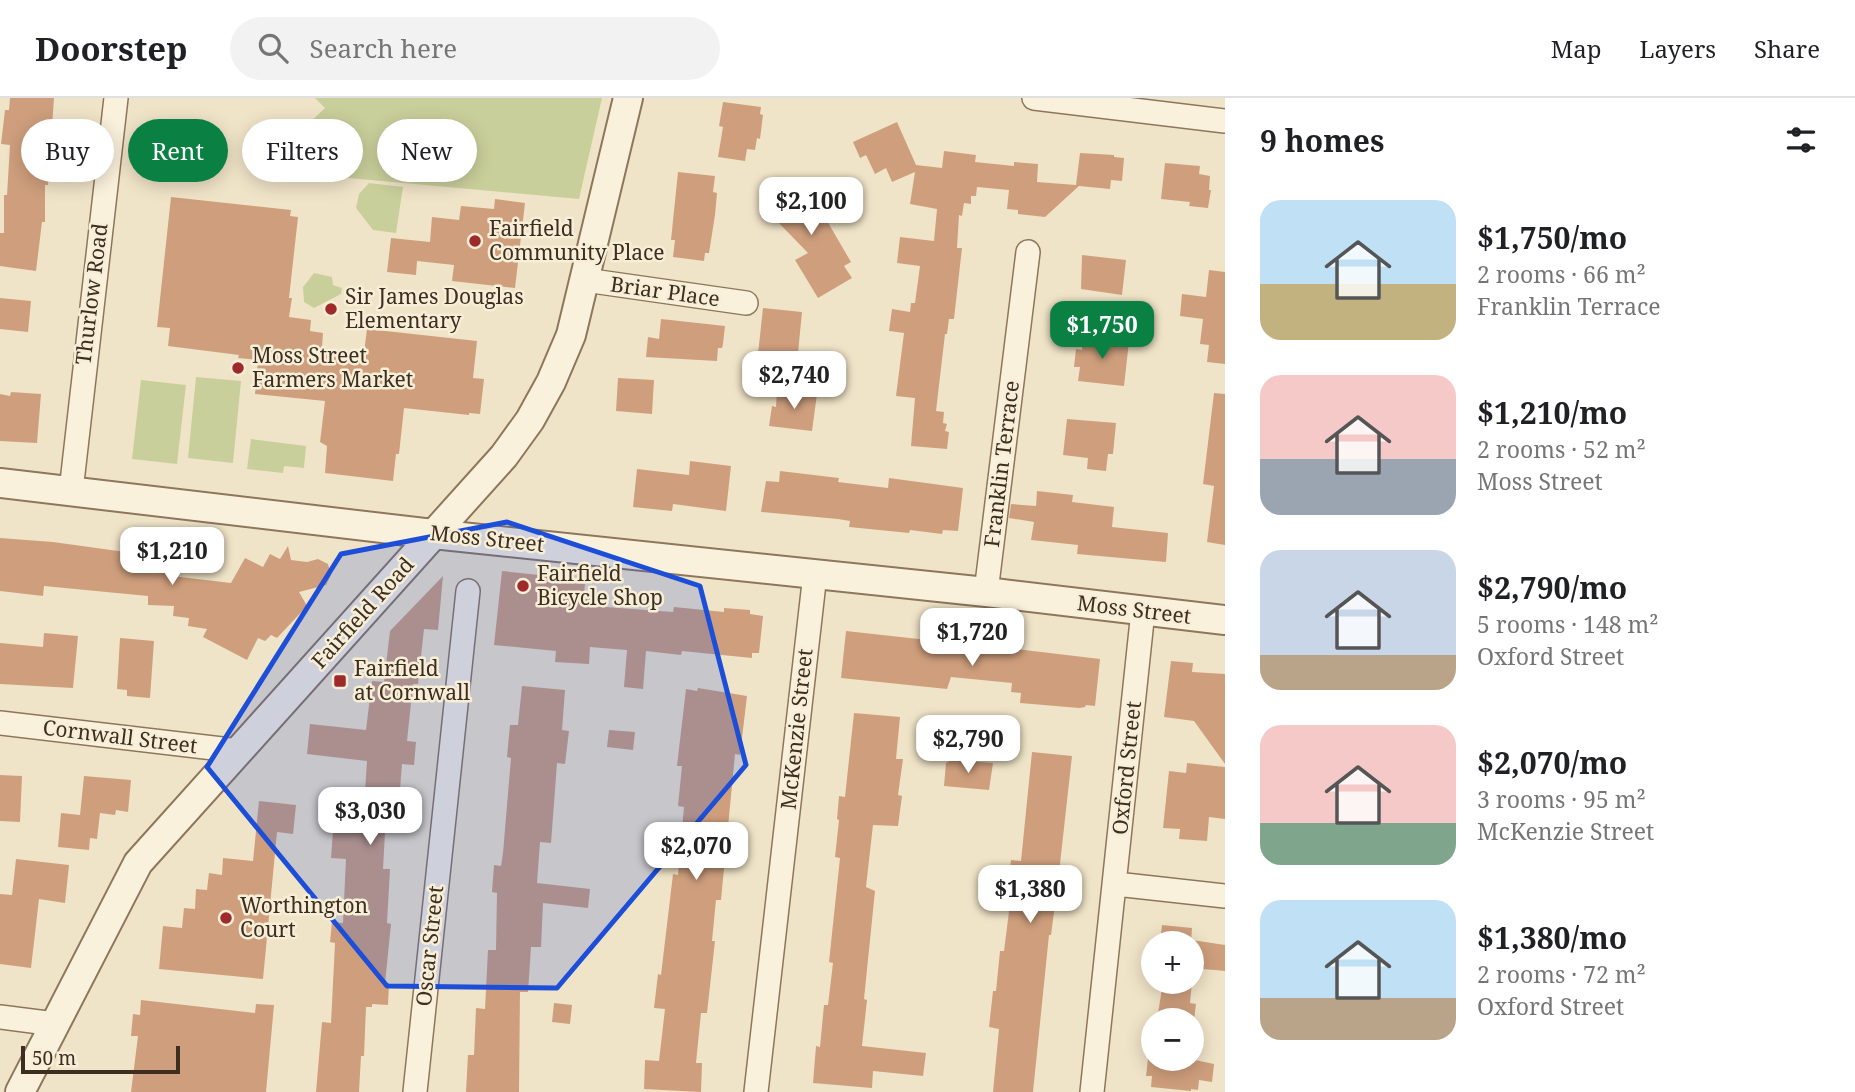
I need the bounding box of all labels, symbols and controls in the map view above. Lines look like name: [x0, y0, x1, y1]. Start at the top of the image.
search box: [230, 17, 720, 80]
text: Doorstep: [35, 26, 188, 71]
icon: search: [254, 29, 292, 67]
text: Search here: [310, 30, 457, 66]
text: Map: [1551, 32, 1602, 65]
text: Layers: [1640, 32, 1716, 65]
text: Share: [1754, 32, 1820, 65]
chip: Buy: [21, 119, 114, 182]
chip: Rent: [128, 119, 228, 182]
chip: Filters: [242, 119, 363, 182]
chip: New: [377, 119, 477, 182]
text: 9 homes: [1260, 120, 1384, 161]
icon: filters: [1782, 121, 1820, 159]
pin: $2,100: [754, 178, 868, 237]
text: $2,100: [775, 184, 847, 216]
place label: Fairfield Community Place: [489, 214, 665, 266]
text: $1,750/mo: [1477, 217, 1627, 258]
street label: Thurlow Road: [68, 221, 114, 366]
icon: home: [1316, 228, 1400, 312]
marker: Fairfield Community Place: [467, 233, 483, 249]
text: 2 rooms · 66 m²: [1477, 258, 1646, 290]
street label: Briar Place: [609, 269, 722, 313]
place label: Sir James Douglas Elementary: [345, 282, 524, 334]
text: Franklin Terrace: [1477, 290, 1661, 322]
marker: Sir James Douglas Elementary: [323, 301, 339, 317]
pin: $1,750: [1045, 302, 1159, 361]
text: $1,750: [1066, 308, 1138, 340]
place label: Moss Street Farmers Market: [252, 341, 413, 393]
pin: $2,740: [737, 352, 851, 411]
text: $2,740: [758, 358, 830, 390]
marker: Moss Street Farmers Market: [230, 360, 246, 376]
street label: Franklin Terrace: [977, 379, 1025, 549]
text: $1,210/mo: [1477, 392, 1627, 433]
icon: home: [1316, 403, 1400, 487]
text: 2 rooms · 52 m²: [1477, 433, 1646, 465]
text: Moss Street: [1477, 465, 1603, 497]
street label: Moss Street: [429, 518, 546, 558]
pin: $1,210: [115, 528, 229, 587]
text: $1,210: [136, 534, 208, 566]
street label: Fairfield Road: [305, 551, 420, 674]
place label: Fairfield Bicycle Shop: [537, 559, 663, 611]
text: $2,790/mo: [1477, 567, 1627, 608]
marker: Fairfield Bicycle Shop: [515, 578, 531, 594]
icon: home: [1316, 578, 1400, 662]
street label: Moss Street: [1075, 588, 1193, 630]
pin: $1,720: [915, 608, 1029, 668]
text: 5 rooms · 148 m²: [1477, 608, 1659, 640]
text: $1,720: [936, 615, 1008, 647]
text: Oxford Street: [1477, 640, 1624, 672]
street label: McKenzie Street: [774, 647, 818, 811]
place label: Fairfield at Cornwall: [354, 654, 471, 706]
marker: Fairfield at Cornwall: [332, 673, 348, 689]
street label: Oxford Street: [1105, 700, 1147, 836]
street label: Cornwall Street: [41, 713, 199, 759]
pin: $2,790: [911, 716, 1025, 775]
text: $2,790: [932, 722, 1004, 754]
text: $2,070/mo: [1477, 742, 1627, 783]
icon: home: [1316, 753, 1400, 837]
text: 3 rooms · 95 m²: [1477, 783, 1646, 815]
pin: $3,030: [313, 788, 427, 847]
text: $3,030: [334, 794, 406, 826]
text: McKenzie Street: [1477, 815, 1654, 847]
pin: $2,070: [639, 822, 753, 882]
text: $2,070: [660, 829, 732, 861]
pin: $1,380: [973, 866, 1087, 925]
text: $1,380: [994, 872, 1066, 904]
street label: Oscar Street: [409, 884, 449, 1008]
place label: Worthington Court: [240, 891, 368, 943]
marker: Worthington Court: [218, 910, 234, 926]
text: $1,380/mo: [1477, 917, 1627, 958]
icon: home: [1316, 928, 1400, 1012]
map controls: [1141, 931, 1204, 1071]
button: +: [1141, 931, 1204, 994]
text: 2 rooms · 72 m²: [1477, 958, 1646, 990]
text: Oxford Street: [1477, 990, 1624, 1022]
button: −: [1141, 1008, 1204, 1071]
scale bar: [21, 1043, 180, 1075]
text: 50 m: [32, 1045, 76, 1071]

